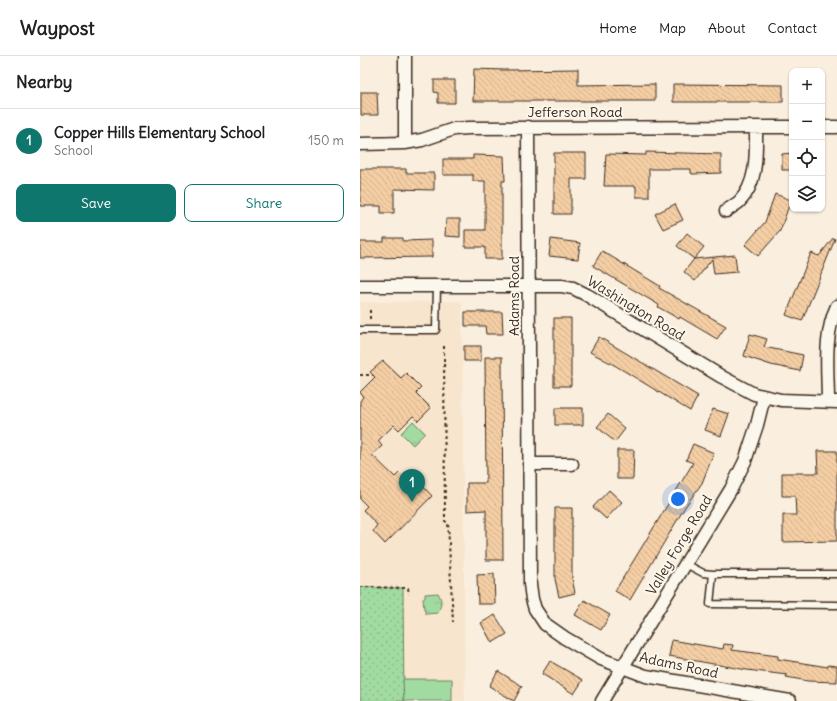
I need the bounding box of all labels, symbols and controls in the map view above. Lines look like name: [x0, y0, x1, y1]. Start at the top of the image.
text: Waypost: [20, 16, 95, 40]
text: Home: [599, 19, 637, 37]
text: Map: [659, 19, 686, 37]
text: About: [708, 19, 746, 37]
text: Contact: [768, 19, 817, 37]
map controls: [789, 68, 825, 212]
button: +: [789, 68, 825, 104]
text: Nearby: [16, 71, 72, 93]
street label: Jefferson Road: [527, 103, 623, 121]
button: −: [789, 104, 825, 140]
text: Copper Hills Elementary School: [54, 123, 265, 142]
text: 1: [26, 132, 32, 149]
text: 150 m: [308, 132, 344, 149]
button: locate: [789, 140, 825, 176]
text: School: [54, 142, 93, 159]
button: layers: [789, 176, 825, 212]
button: Save: [16, 184, 176, 222]
button: Share: [184, 184, 344, 222]
street label: Adams Road: [505, 256, 523, 336]
street label: Washington Road: [584, 272, 688, 344]
pin: 1: [399, 469, 425, 502]
your location: [668, 489, 688, 509]
street label: Valley Forge Road: [642, 492, 716, 598]
street label: Adams Road: [638, 648, 720, 682]

